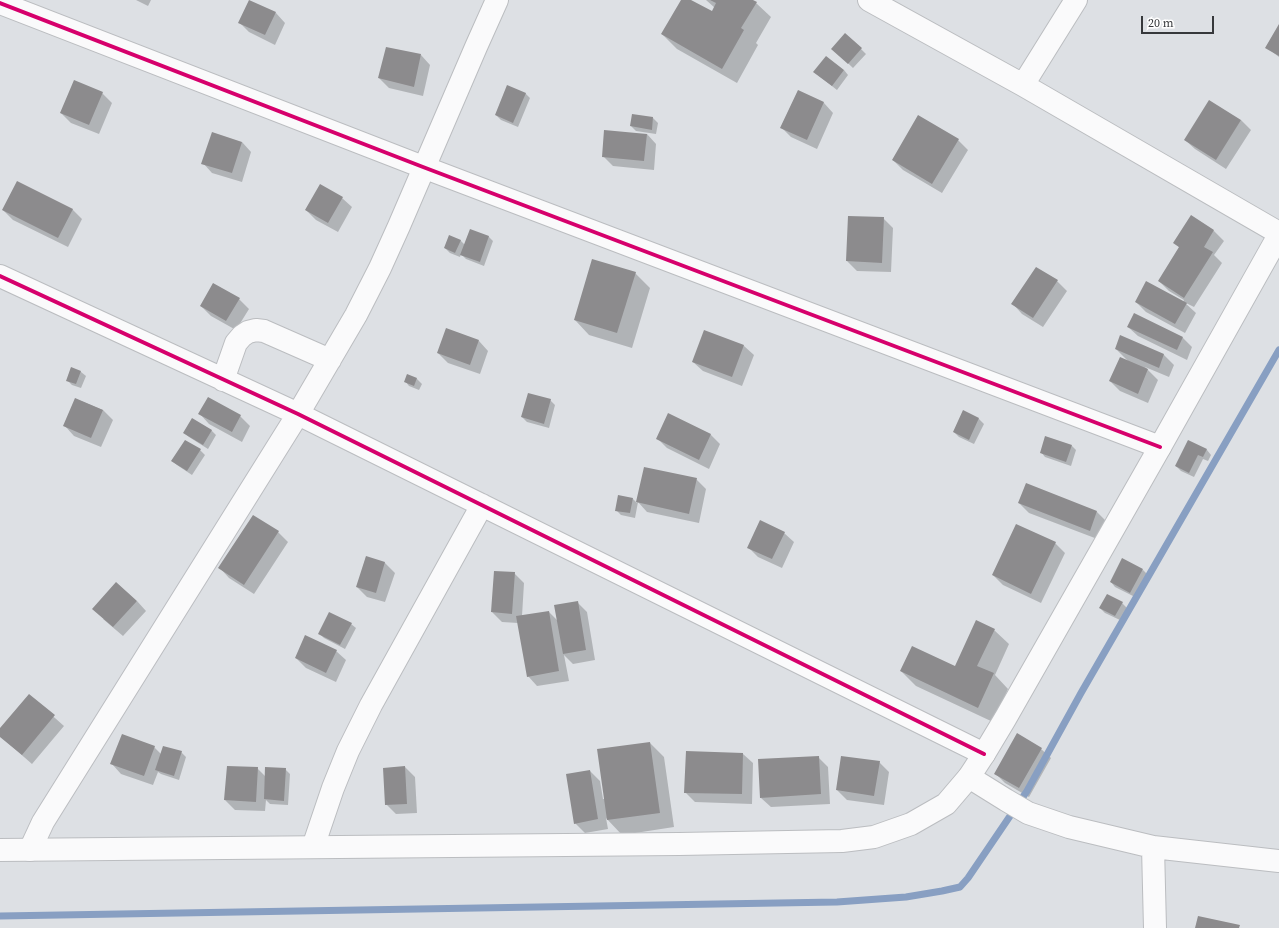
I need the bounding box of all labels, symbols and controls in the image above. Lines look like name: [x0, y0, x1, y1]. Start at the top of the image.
scale bar: [1143, 8, 1216, 34]
text: 20 m: [1148, 15, 1174, 31]

